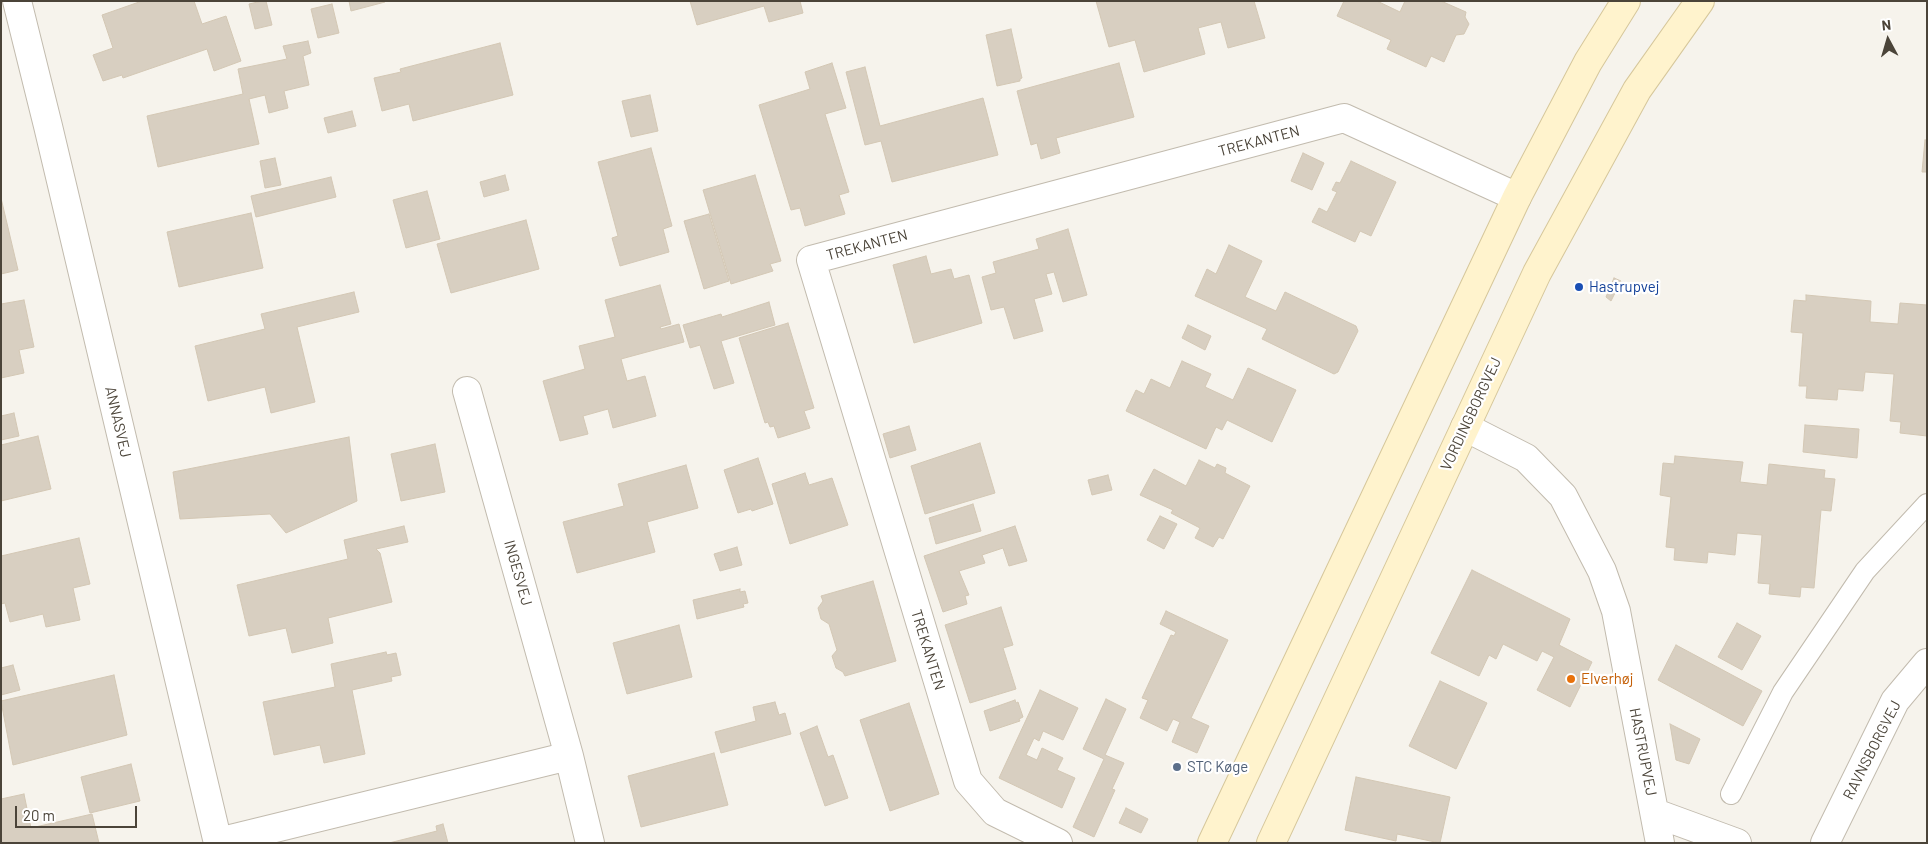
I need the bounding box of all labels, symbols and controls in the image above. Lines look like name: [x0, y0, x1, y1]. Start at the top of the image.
north arrow: [1863, 15, 1913, 65]
text: N: [1881, 16, 1892, 34]
street label: TREKANTEN: [1216, 122, 1302, 160]
street label: TREKANTEN: [824, 226, 910, 264]
place label: Hastrupvej: [1589, 278, 1659, 296]
marker: Hastrupvej: [1573, 281, 1585, 293]
street label: VORDINGBORGVEJ: [1437, 355, 1505, 473]
street label: ANNASVEJ: [101, 385, 135, 459]
street label: INGESVEJ: [500, 538, 536, 608]
street label: TREKANTEN: [907, 608, 949, 692]
place label: Elverhøj: [1581, 670, 1633, 688]
marker: Elverhøj: [1565, 673, 1577, 685]
street label: RAVNSBORGVEJ: [1839, 697, 1905, 803]
street label: HASTRUPVEJ: [1626, 706, 1660, 798]
place label: STC Køge: [1187, 758, 1248, 776]
marker: STC Køge: [1171, 761, 1183, 773]
scale bar: [18, 796, 140, 828]
text: 20 m: [23, 806, 55, 824]

